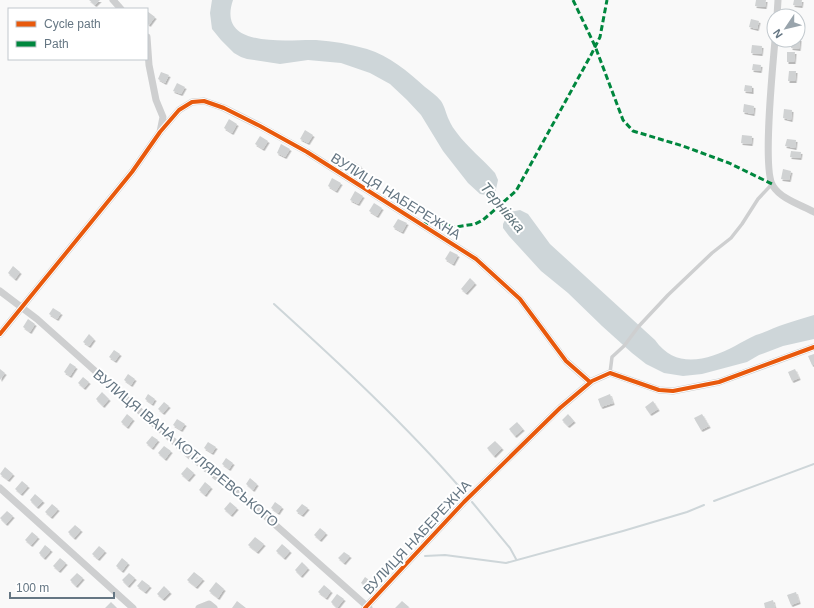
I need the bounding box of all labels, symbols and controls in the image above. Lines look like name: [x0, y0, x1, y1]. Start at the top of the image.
legend: [8, 8, 148, 60]
north arrow: [766, 8, 806, 48]
text: Cycle path: [44, 17, 101, 31]
text: N: [771, 27, 785, 40]
text: Path: [44, 37, 69, 51]
street label: ВУЛИЦЯ НАБЕРЕЖНА: [328, 149, 464, 243]
water label: Тернівка: [477, 178, 529, 236]
street label: ВУЛИЦЯ ІВАНА КОТЛЯРЕВСЬКОГО: [90, 366, 282, 530]
street label: ВУЛИЦЯ НАБЕРЕЖНА: [360, 476, 474, 597]
scale bar: [10, 574, 114, 600]
text: 100 m: [16, 581, 49, 595]

